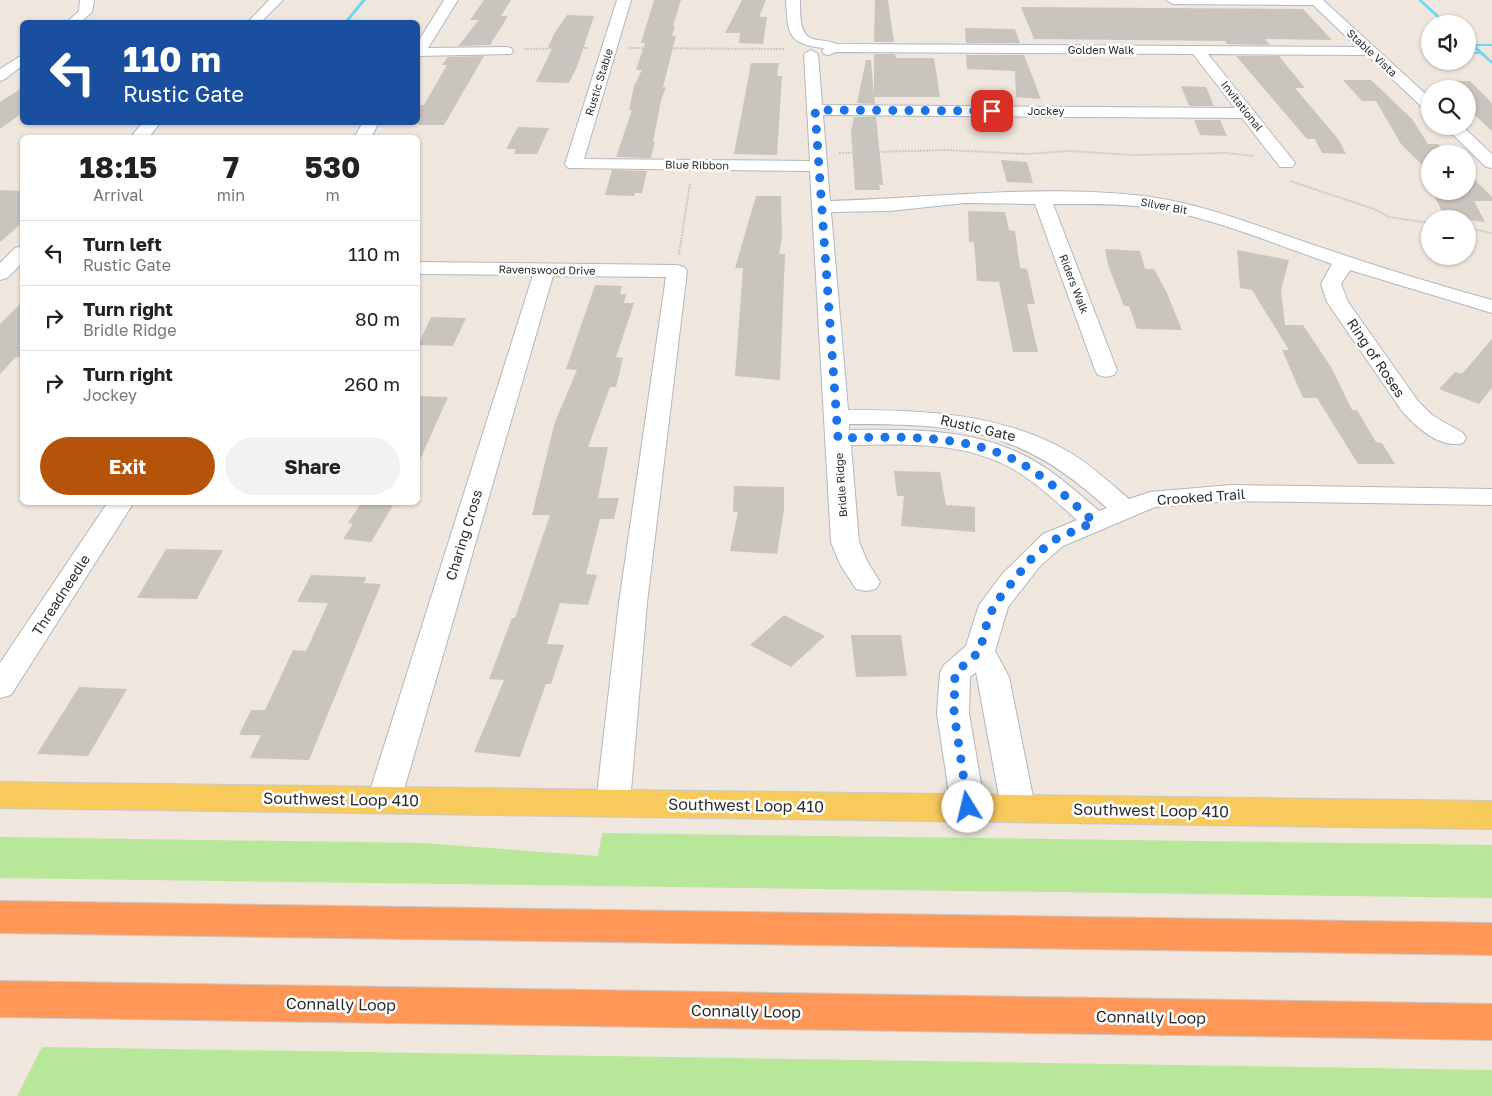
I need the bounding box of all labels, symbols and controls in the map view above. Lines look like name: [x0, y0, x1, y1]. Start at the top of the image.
map controls: [1421, 15, 1476, 265]
button: sound: [1421, 15, 1476, 70]
street label: Stable Vista: [1345, 26, 1400, 79]
text: 110 m: [123, 38, 221, 80]
icon: left: [40, 40, 105, 105]
street label: Golden Walk: [1068, 43, 1134, 56]
street label: Rustic Stable: [582, 47, 615, 117]
street label: Invitational: [1219, 78, 1266, 134]
text: Rustic Gate: [123, 80, 244, 107]
button: search: [1421, 80, 1476, 135]
pin: [971, 90, 1013, 132]
icon: arrive: [978, 97, 1006, 125]
street label: Jockey: [1027, 104, 1065, 117]
button: +: [1421, 145, 1476, 200]
text: 18:15: [79, 149, 157, 185]
text: 7: [223, 149, 239, 185]
text: 530: [304, 149, 361, 185]
street label: Blue Ribbon: [665, 157, 729, 172]
text: Arrival: [93, 185, 143, 205]
text: min: [217, 185, 245, 205]
text: m: [325, 185, 340, 205]
street label: Silver Bit: [1140, 195, 1189, 216]
button: −: [1421, 210, 1476, 265]
text: Turn left: [83, 232, 162, 255]
icon: left: [40, 239, 68, 267]
text: 110 m: [348, 242, 400, 265]
street label: Riders Walk: [1057, 252, 1092, 315]
text: Rustic Gate: [83, 255, 171, 275]
street label: Ravenswood Drive: [498, 262, 596, 277]
text: Turn right: [83, 297, 173, 320]
icon: right: [40, 304, 68, 332]
text: 80 m: [355, 307, 400, 330]
street label: Ring of Roses: [1344, 315, 1409, 400]
text: Bridle Ridge: [83, 320, 176, 340]
text: Turn right: [83, 362, 173, 385]
icon: right: [40, 369, 68, 397]
text: 260 m: [344, 372, 400, 395]
text: Jockey: [83, 385, 137, 405]
street label: Rustic Gate: [939, 411, 1018, 444]
button: Exit: [40, 437, 215, 495]
button: Share: [225, 437, 400, 495]
street label: Bridle Ridge: [832, 453, 849, 518]
street label: Crooked Trail: [1156, 485, 1246, 508]
street label: Charing Cross: [442, 487, 485, 582]
street label: Threadneedle: [28, 551, 93, 638]
position arrow: [941, 780, 993, 832]
street label: Southwest Loop 410: [263, 788, 419, 810]
street label: Southwest Loop 410: [668, 794, 824, 816]
street label: Southwest Loop 410: [1073, 799, 1229, 821]
street label: Connally Loop: [286, 993, 396, 1015]
street label: Connally Loop: [691, 1000, 801, 1022]
street label: Connally Loop: [1096, 1006, 1206, 1028]

